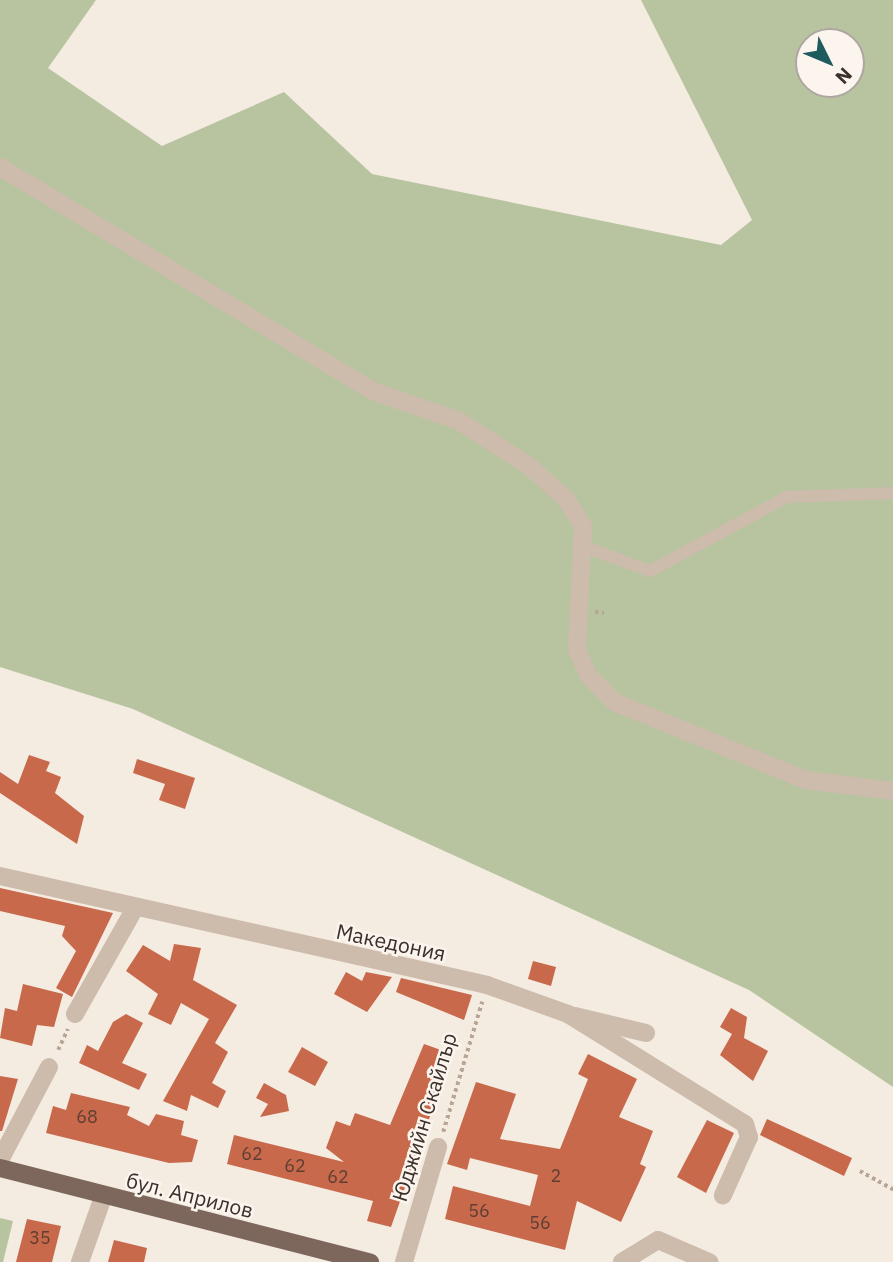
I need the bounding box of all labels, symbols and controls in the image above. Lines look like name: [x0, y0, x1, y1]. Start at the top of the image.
north arrow: [795, 28, 865, 98]
text: N: [830, 63, 857, 89]
street label: Македония: [334, 918, 448, 966]
street label: Юджийн Скайлър: [386, 1030, 462, 1204]
house number: 68: [76, 1106, 98, 1128]
house number: 62: [241, 1143, 263, 1165]
house number: 62: [284, 1155, 306, 1177]
house number: 2: [551, 1165, 561, 1187]
house number: 62: [327, 1166, 349, 1188]
street label: бул. Априлов: [124, 1167, 256, 1223]
house number: 56: [468, 1200, 490, 1222]
house number: 56: [529, 1212, 551, 1234]
house number: 35: [29, 1227, 51, 1249]

